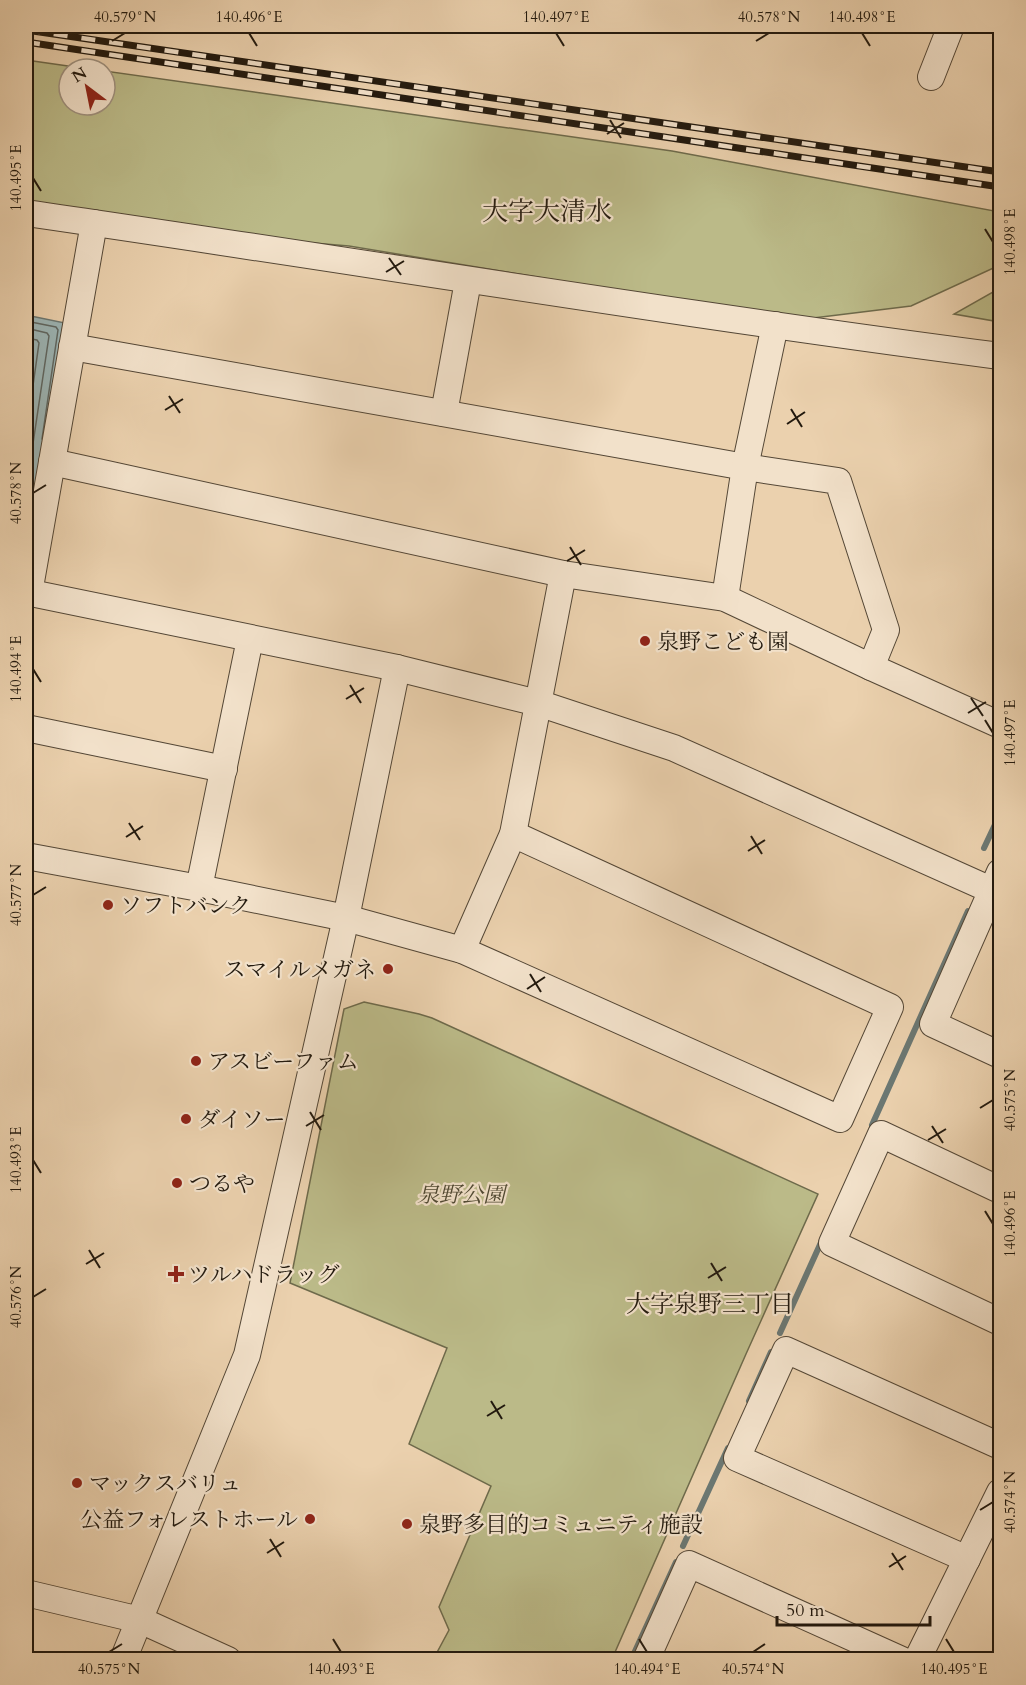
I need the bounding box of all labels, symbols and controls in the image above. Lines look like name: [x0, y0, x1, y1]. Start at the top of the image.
text: 40.579°N: [94, 7, 157, 27]
text: 140.496°E: [216, 7, 282, 27]
text: 140.497°E: [523, 7, 589, 27]
text: 40.578°N: [738, 7, 801, 27]
text: 140.498°E: [829, 7, 895, 27]
north arrow: [57, 57, 117, 117]
text: N: [68, 62, 91, 88]
text: 140.495°E: [6, 145, 26, 211]
district label: 大字大清水: [482, 194, 612, 229]
text: 140.498°E: [1000, 209, 1020, 275]
text: 40.578°N: [6, 461, 26, 524]
place label: 泉野こども園: [657, 627, 789, 657]
marker: 泉野こども園: [638, 634, 652, 648]
text: 140.494°E: [6, 636, 26, 702]
text: 140.497°E: [1000, 700, 1020, 766]
text: 40.577°N: [6, 863, 26, 926]
place label: ソフトバンク: [120, 891, 251, 921]
marker: ソフトバンク: [101, 898, 115, 912]
place label: スマイルメガネ: [224, 955, 376, 985]
marker: スマイルメガネ: [381, 962, 395, 976]
place label: アスビーファム: [208, 1047, 359, 1077]
marker: アスビーファム: [189, 1054, 203, 1068]
text: 40.575°N: [1000, 1068, 1020, 1131]
place label: ダイソー: [198, 1105, 286, 1135]
marker: ダイソー: [179, 1112, 193, 1126]
text: 140.493°E: [6, 1127, 26, 1193]
place label: つるや: [189, 1169, 255, 1199]
marker: つるや: [170, 1176, 184, 1190]
park label: 泉野公園: [417, 1180, 508, 1210]
text: 140.496°E: [1000, 1191, 1020, 1257]
place label: ツルハドラッグ: [188, 1260, 340, 1290]
text: 40.576°N: [6, 1265, 26, 1328]
marker: ツルハドラッグ: [169, 1267, 183, 1281]
district label: 大字泉野三丁目: [626, 1288, 794, 1321]
place label: マックスバリュ: [89, 1469, 241, 1499]
text: 40.574°N: [1000, 1470, 1020, 1533]
marker: マックスバリュ: [70, 1476, 84, 1490]
place label: 公益フォレストホール: [80, 1505, 298, 1535]
place label: 泉野多目的コミュニティ施設: [419, 1510, 703, 1540]
marker: 公益フォレストホール: [303, 1512, 317, 1526]
marker: 泉野多目的コミュニティ施設: [400, 1517, 414, 1531]
scale bar: [777, 1589, 930, 1627]
text: 50 m: [786, 1598, 825, 1623]
text: 40.575°N: [78, 1659, 141, 1679]
text: 140.493°E: [308, 1659, 374, 1679]
text: 140.494°E: [614, 1659, 680, 1679]
text: 40.574°N: [722, 1659, 785, 1679]
text: 140.495°E: [921, 1659, 987, 1679]

